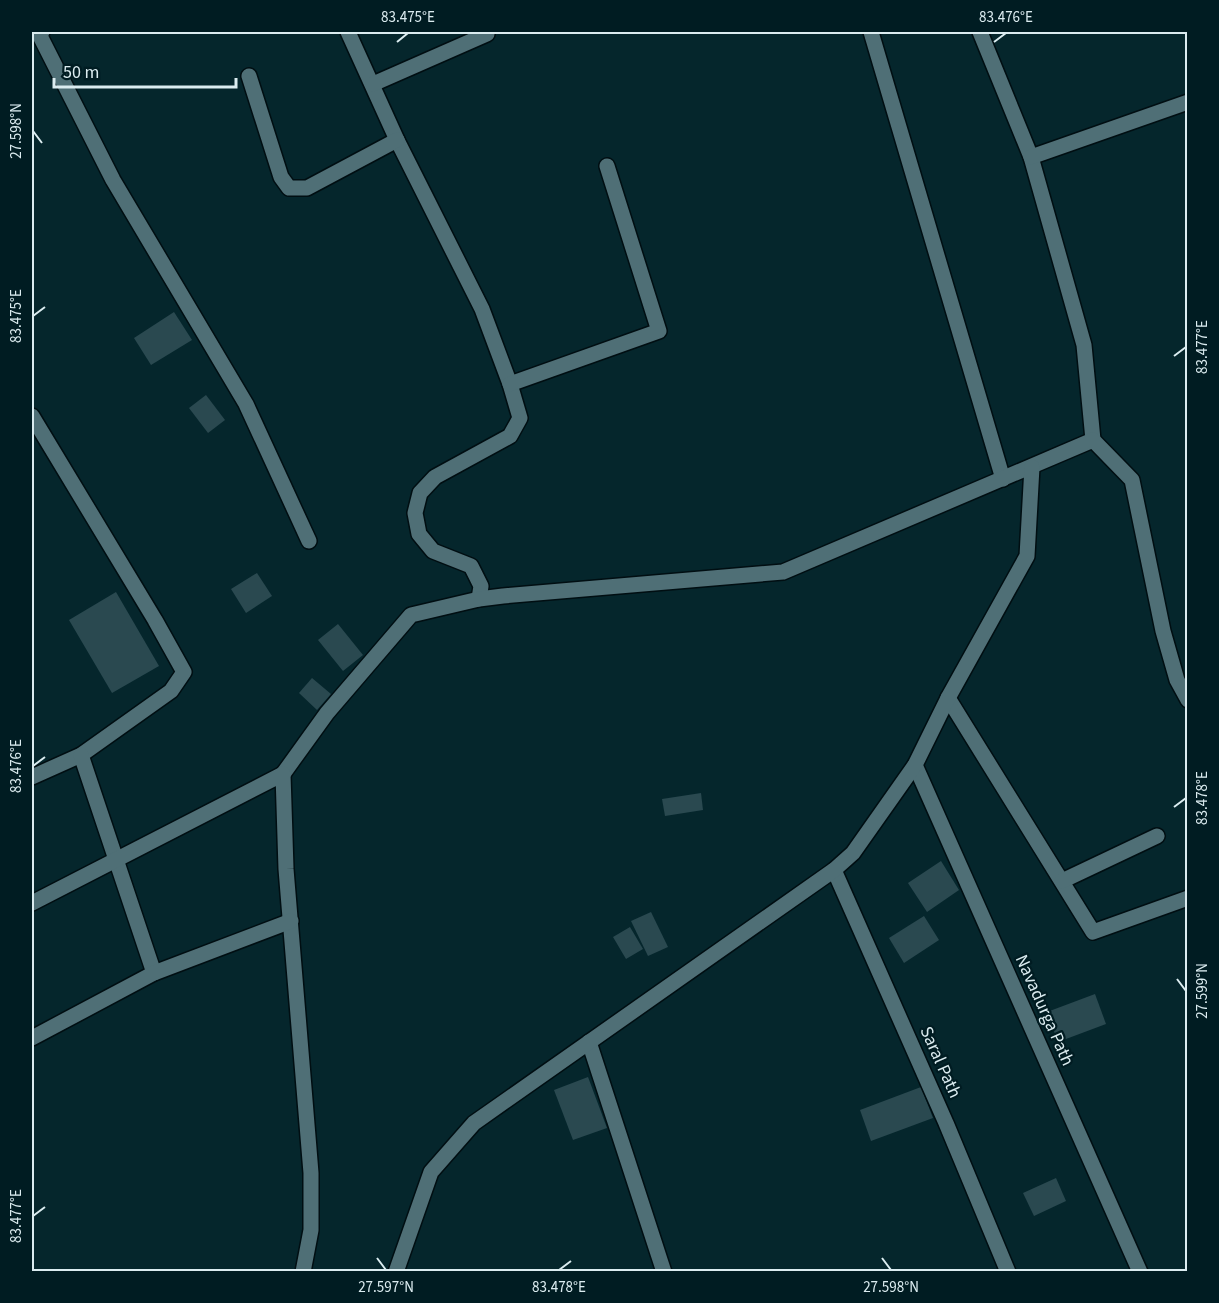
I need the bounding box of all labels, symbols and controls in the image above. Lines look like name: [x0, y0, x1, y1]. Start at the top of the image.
text: 83.475°E: [381, 7, 435, 28]
text: 83.476°E: [979, 7, 1033, 28]
scale bar: [54, 51, 236, 89]
text: 50 m: [63, 60, 99, 85]
text: 27.598°N: [6, 103, 27, 159]
text: 83.475°E: [6, 289, 27, 343]
text: 83.477°E: [1192, 320, 1213, 374]
text: 83.476°E: [6, 739, 27, 793]
text: 83.478°E: [1192, 771, 1213, 825]
street label: Navadurga Path: [1009, 951, 1080, 1070]
text: 27.599°N: [1192, 963, 1213, 1019]
street label: Saral Path: [914, 1022, 967, 1102]
text: 83.477°E: [6, 1189, 27, 1243]
text: 27.597°N: [358, 1277, 414, 1298]
text: 83.478°E: [532, 1277, 586, 1298]
text: 27.598°N: [863, 1277, 919, 1298]

